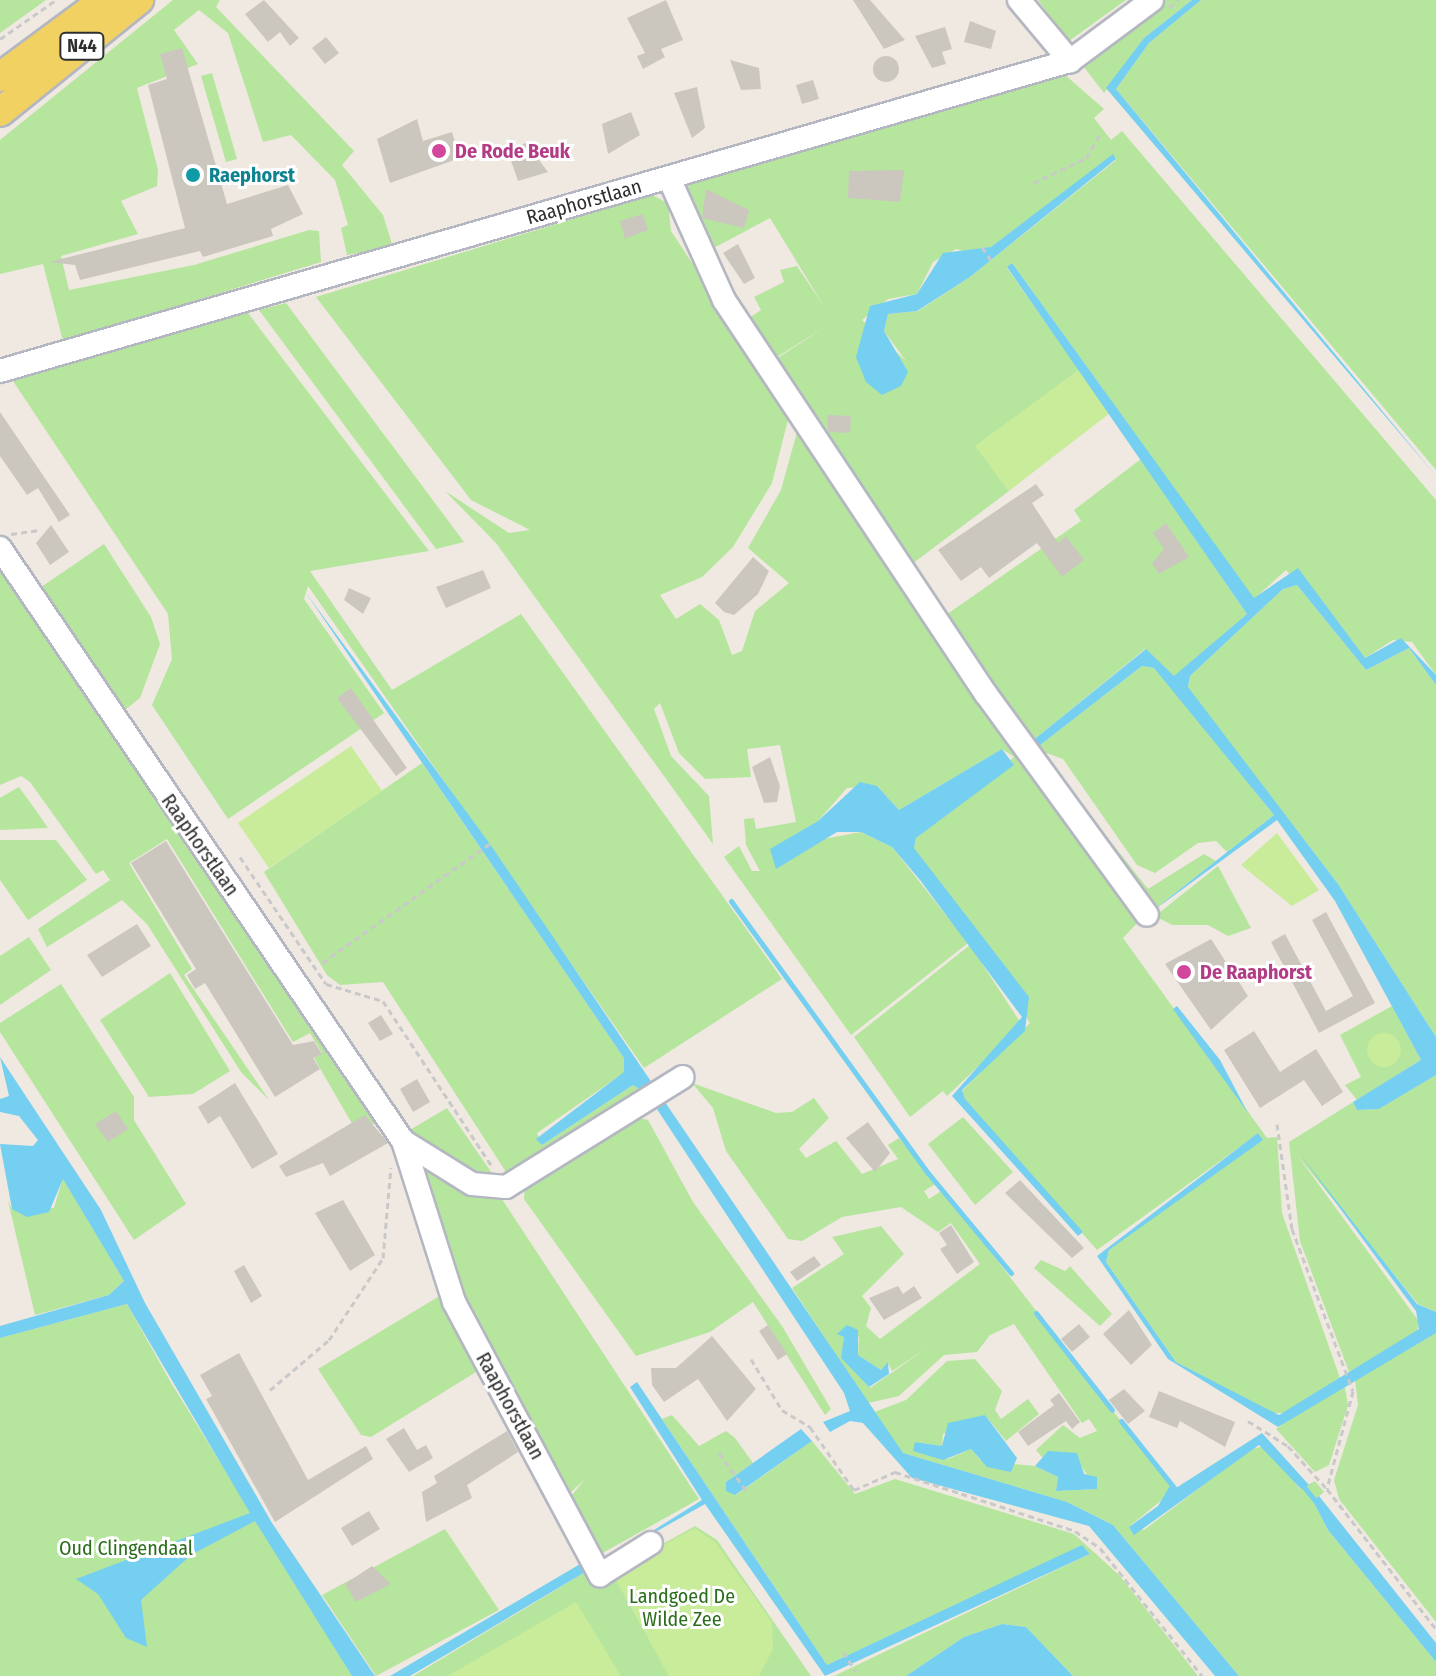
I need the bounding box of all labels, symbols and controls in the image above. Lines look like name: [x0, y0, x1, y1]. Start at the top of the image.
road number: N44: [58, 32, 106, 60]
place label: De Rode Beuk: [455, 139, 570, 163]
marker: De Rode Beuk: [430, 142, 448, 160]
place label: Raephorst: [209, 163, 295, 187]
marker: Raephorst: [184, 166, 202, 184]
street label: Raaphorstlaan: [524, 174, 644, 230]
street label: Raaphorstlaan: [156, 790, 244, 900]
place label: De Raaphorst: [1200, 960, 1312, 984]
marker: De Raaphorst: [1175, 963, 1193, 981]
street label: Raaphorstlaan: [471, 1348, 549, 1464]
park label: Oud Clingendaal: [59, 1536, 193, 1560]
park label: Landgoed De Wilde Zee: [629, 1585, 735, 1632]

